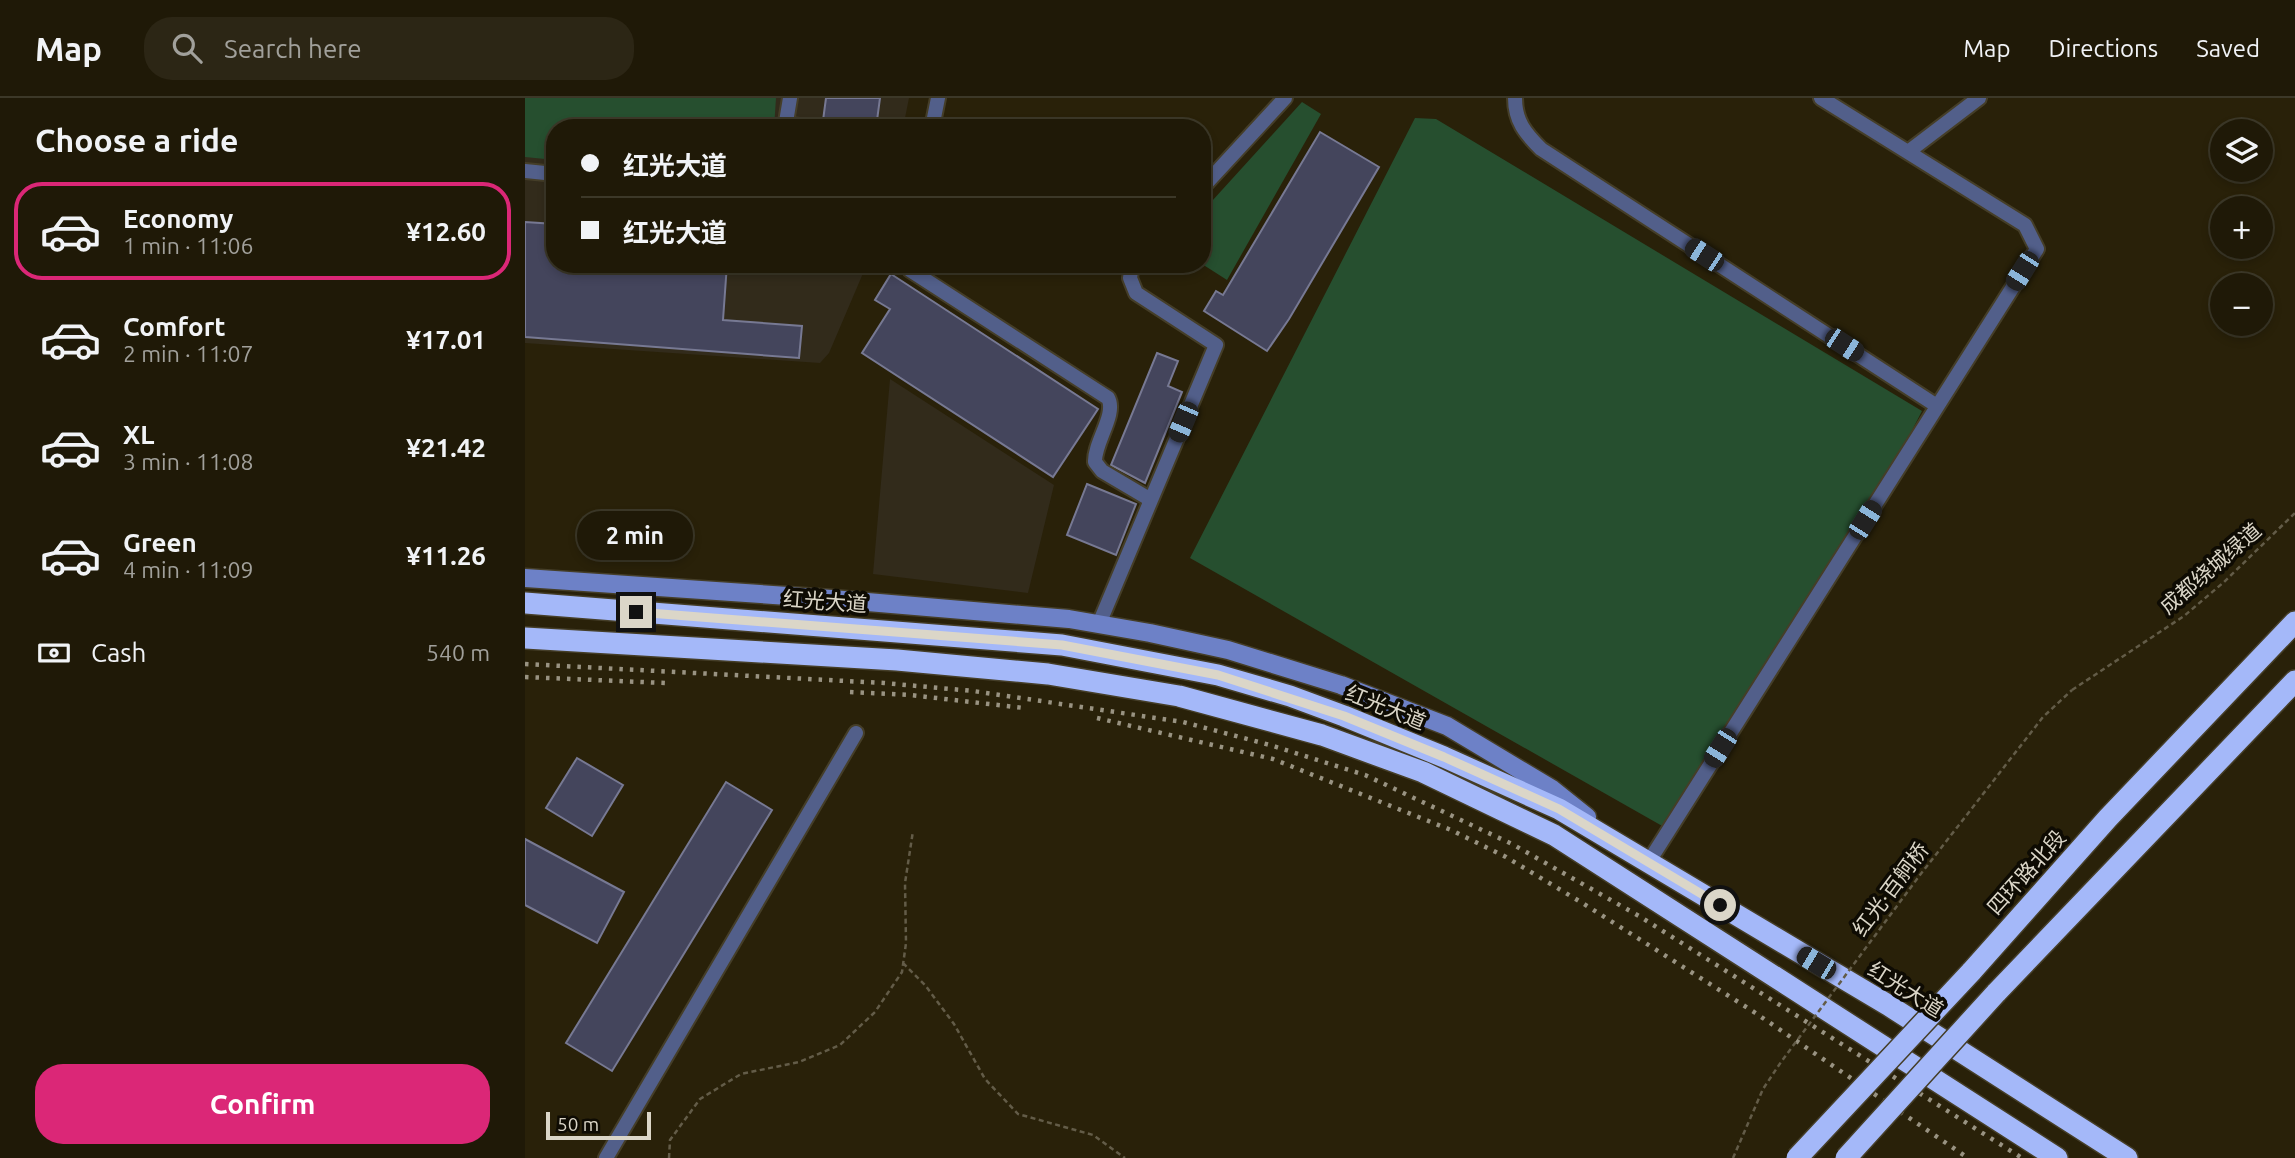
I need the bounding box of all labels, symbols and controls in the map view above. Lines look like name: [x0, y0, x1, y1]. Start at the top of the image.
search box: [144, 17, 634, 80]
icon: search: [168, 29, 206, 67]
text: Map: [35, 30, 102, 67]
text: Search here: [224, 34, 362, 63]
text: Map: [1963, 35, 2010, 62]
text: Directions: [2048, 35, 2158, 62]
text: Saved: [2196, 35, 2260, 62]
map controls: [2210, 119, 2273, 336]
button: layers: [2210, 119, 2273, 182]
text: Choose a ride: [35, 122, 238, 158]
text: 红光大道: [623, 151, 727, 180]
button: +: [2210, 196, 2273, 259]
icon: car: [39, 200, 102, 263]
text: Economy: [123, 204, 233, 233]
text: ¥12.60: [406, 217, 486, 246]
text: 红光大道: [623, 218, 727, 247]
text: 1 min · 11:06: [123, 233, 254, 258]
car: [1681, 235, 1728, 275]
car: [2002, 248, 2043, 294]
button: −: [2210, 273, 2273, 336]
icon: car: [39, 308, 102, 371]
text: Comfort: [123, 312, 226, 341]
text: ¥17.01: [406, 325, 486, 354]
car: [1821, 325, 1868, 365]
text: 2 min · 11:07: [123, 341, 254, 366]
car: [1166, 399, 1201, 445]
icon: car: [39, 416, 102, 479]
text: XL: [123, 420, 154, 449]
text: ¥21.42: [406, 433, 486, 462]
text: 3 min · 11:08: [123, 449, 254, 474]
car: [1845, 497, 1886, 543]
callout: 2 min: [578, 510, 694, 560]
street label: 成都绕城绿道: [2155, 518, 2265, 618]
text: 2 min: [606, 523, 664, 548]
icon: car: [39, 524, 102, 587]
text: Green: [123, 528, 197, 557]
text: ¥11.26: [406, 541, 486, 570]
text: 4 min · 11:09: [123, 557, 254, 582]
street label: 红光大道: [782, 586, 868, 616]
route end: [620, 596, 652, 628]
icon: cash: [35, 634, 73, 672]
text: Cash: [91, 638, 146, 667]
text: 540 m: [426, 640, 490, 665]
street label: 红光大道: [1343, 680, 1429, 734]
car: [1700, 725, 1741, 771]
street label: 四环路北段: [1982, 825, 2070, 919]
street label: 红光·百舸桥: [1847, 838, 1933, 940]
route start: [1704, 889, 1736, 921]
car: [1793, 943, 1840, 983]
street label: 红光大道: [1864, 957, 1948, 1021]
button: Confirm: [35, 1064, 490, 1144]
scale bar: [546, 1109, 651, 1141]
text: 50 m: [557, 1113, 599, 1135]

